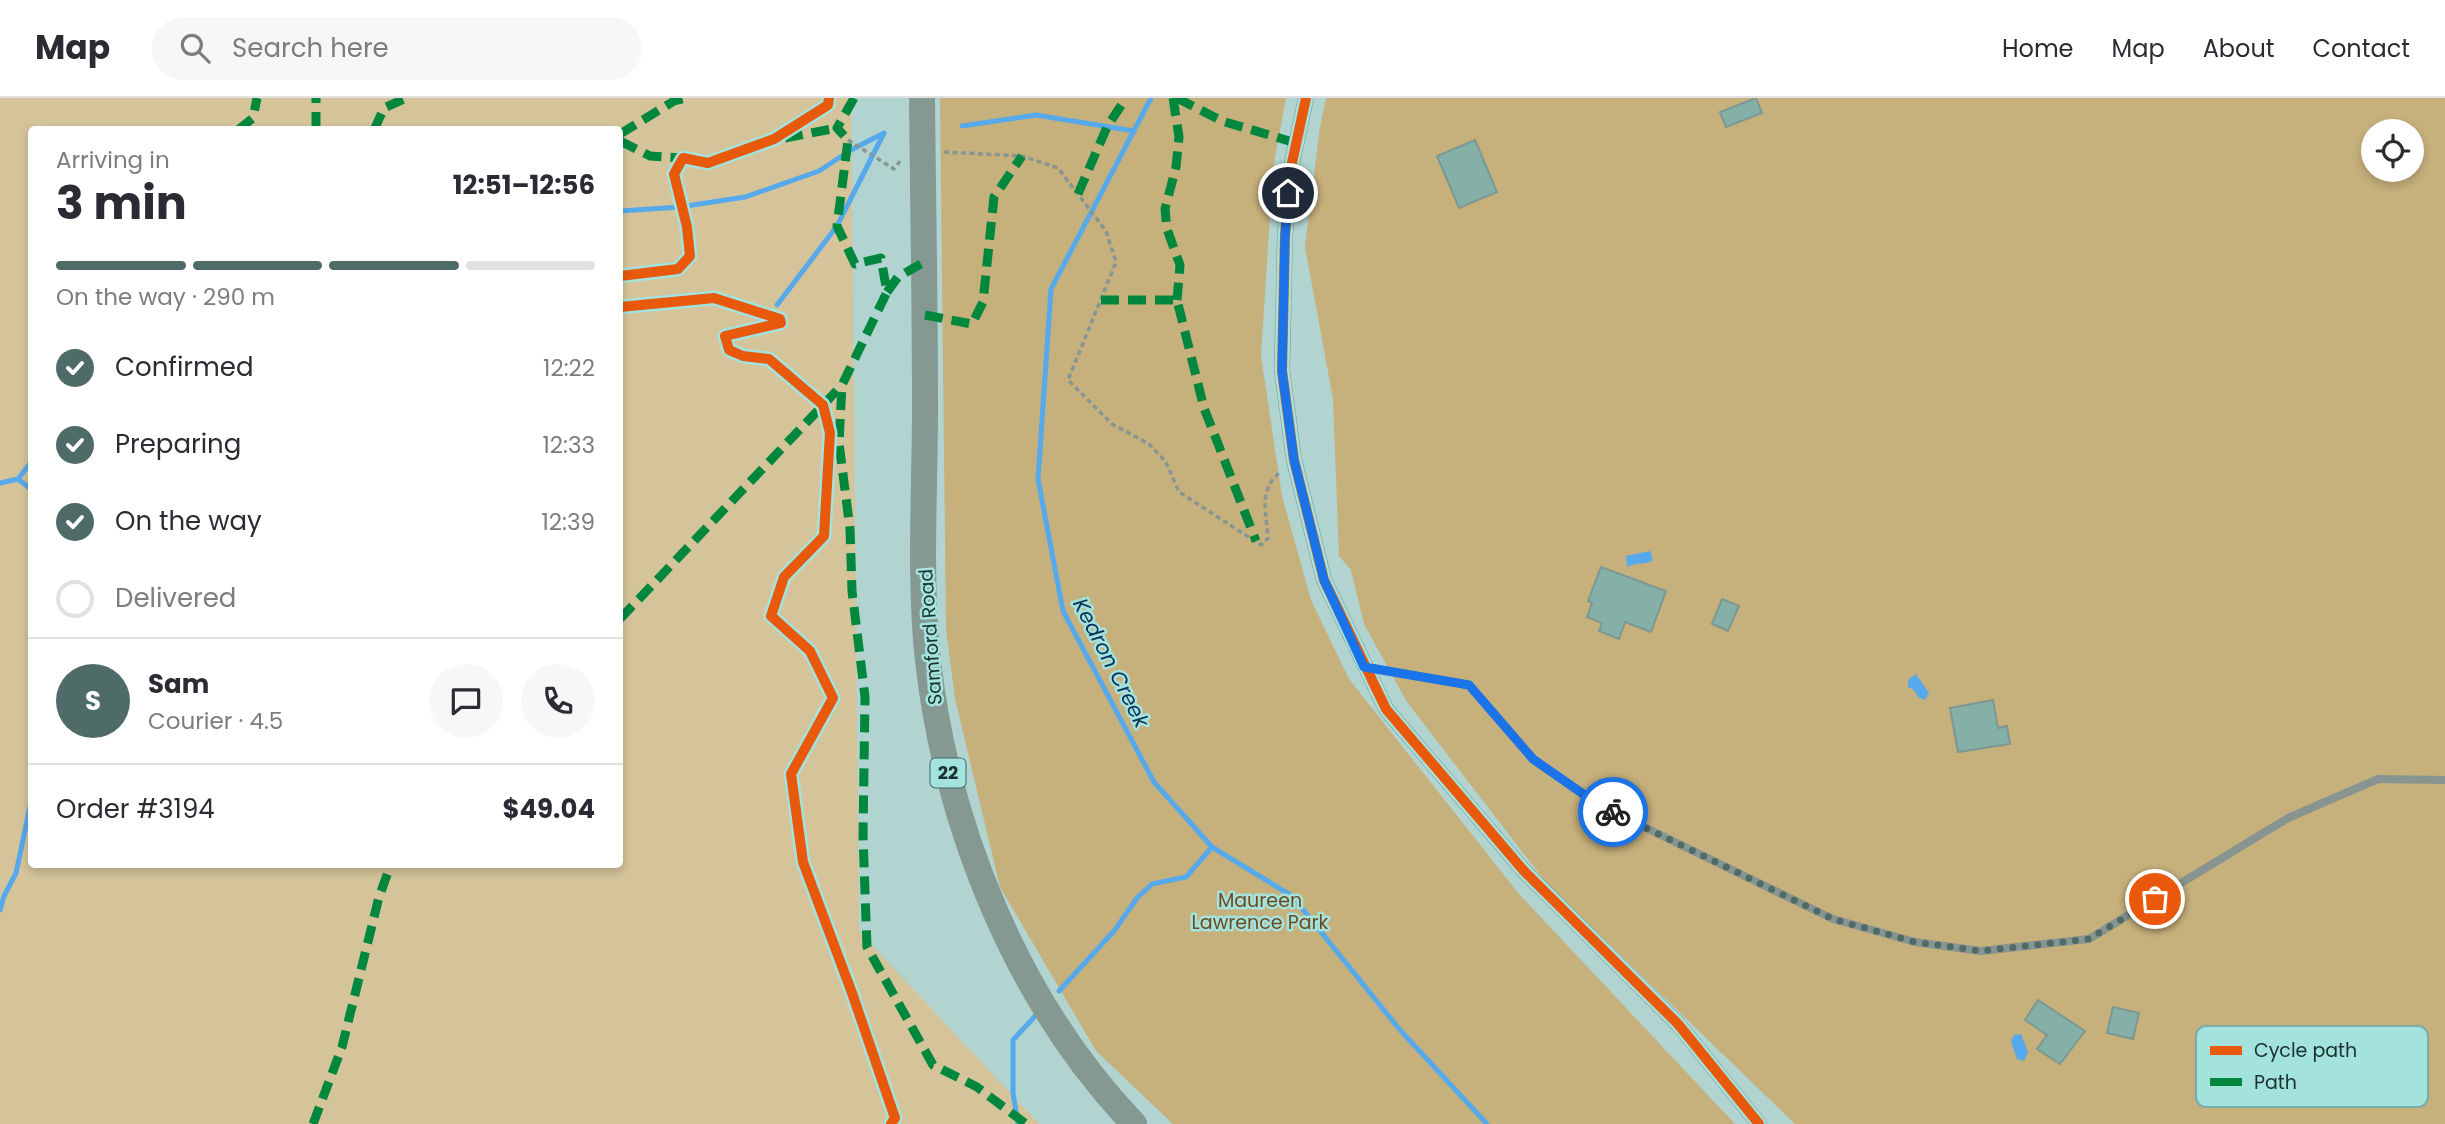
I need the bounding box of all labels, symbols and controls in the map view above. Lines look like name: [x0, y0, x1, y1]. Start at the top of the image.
search box: [152, 17, 642, 80]
text: Map: [35, 24, 110, 71]
icon: search: [176, 29, 214, 67]
text: Search here: [232, 30, 389, 66]
text: Home: [2002, 32, 2074, 65]
text: Map: [2112, 32, 2165, 65]
text: About: [2203, 32, 2274, 65]
text: Contact: [2312, 32, 2410, 65]
map controls: [2361, 119, 2424, 182]
button: locate: [2361, 119, 2424, 182]
text: Arriving in: [56, 144, 170, 176]
pin: [1258, 163, 1318, 223]
text: 12:51–12:56: [453, 167, 595, 203]
text: 3 min: [56, 171, 187, 235]
icon: home: [1269, 174, 1307, 212]
text: On the way · 290 m: [56, 281, 275, 313]
icon: check: [56, 349, 94, 387]
text: Confirmed: [115, 349, 253, 385]
text: 12:22: [543, 352, 595, 384]
icon: check: [56, 426, 94, 464]
text: Preparing: [115, 426, 241, 462]
text: 12:33: [542, 429, 595, 461]
icon: check: [56, 503, 94, 541]
text: On the way: [115, 503, 262, 539]
text: 12:39: [541, 506, 595, 538]
street label: Samford Road: [912, 568, 949, 706]
text: Delivered: [115, 580, 236, 616]
water label: Kedron Creek: [1066, 593, 1157, 734]
button: chat: [429, 664, 503, 738]
button: phone: [521, 664, 595, 738]
text: Sam: [148, 666, 209, 702]
text: S: [85, 683, 101, 719]
text: Courier · 4.5: [148, 705, 283, 737]
road number: 22: [930, 758, 965, 788]
courier: [1578, 777, 1648, 847]
text: Order #3194: [56, 791, 215, 827]
text: $49.04: [502, 791, 595, 827]
icon: bike: [1594, 793, 1632, 831]
pin: [2125, 869, 2185, 929]
icon: bag: [2136, 880, 2174, 918]
park label: Maureen Lawrence Park: [1192, 887, 1329, 936]
legend: [2196, 1026, 2428, 1107]
text: Cycle path: [2254, 1037, 2357, 1064]
text: Path: [2254, 1069, 2297, 1096]

